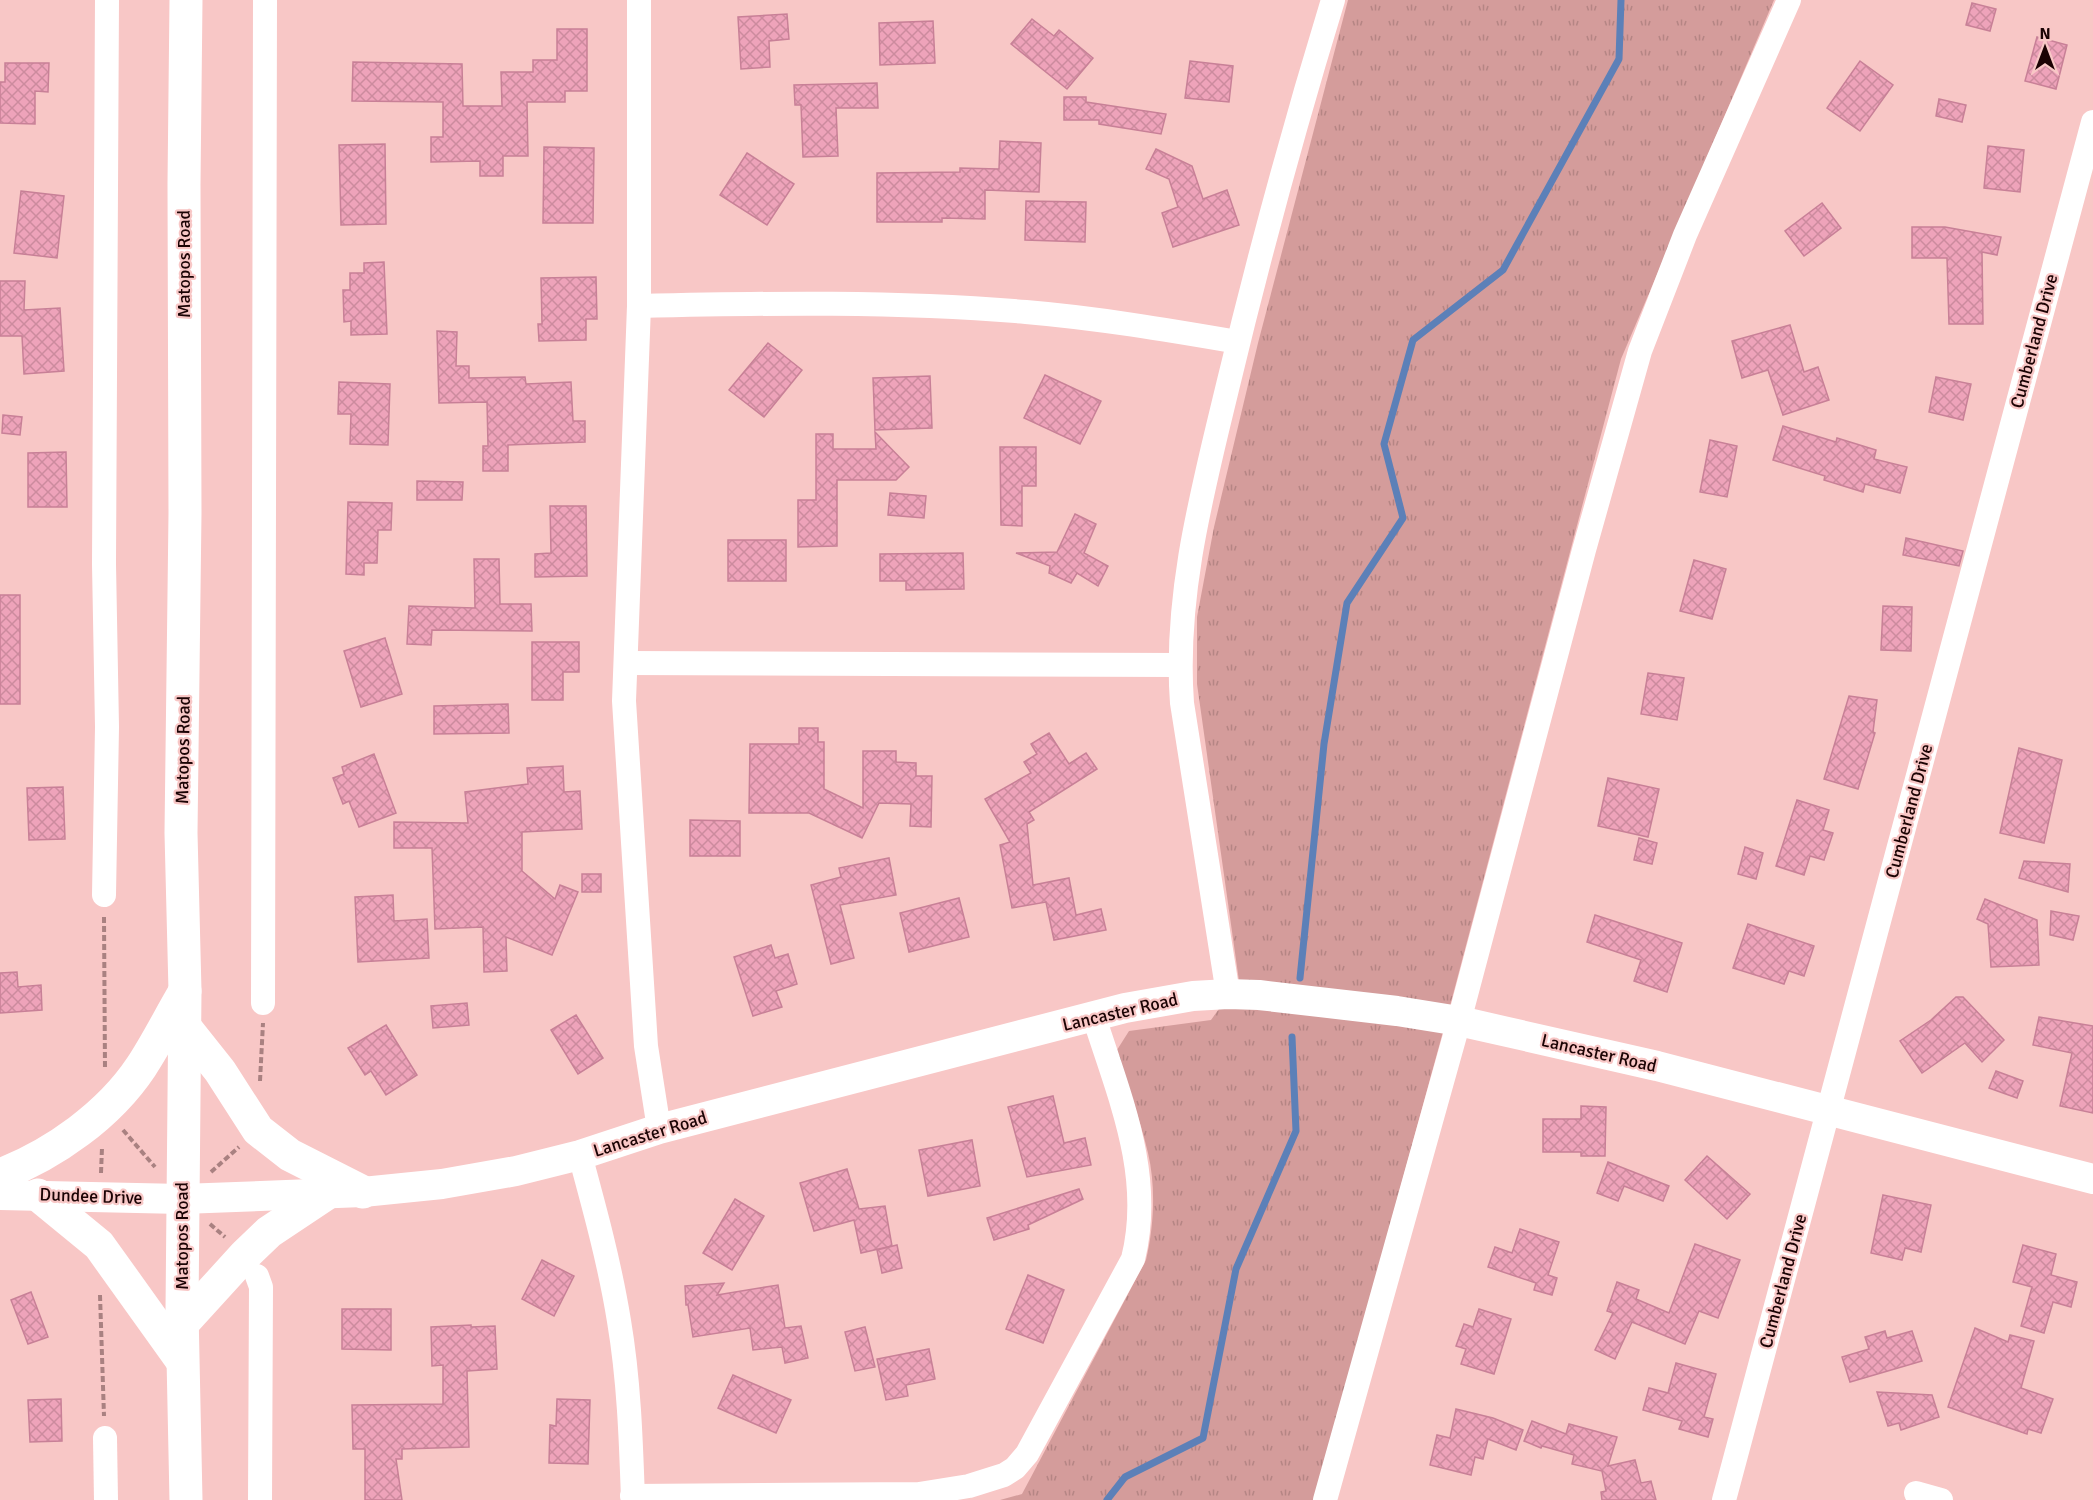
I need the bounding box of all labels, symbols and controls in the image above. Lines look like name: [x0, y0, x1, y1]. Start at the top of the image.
north arrow: [2015, 18, 2075, 78]
text: N: [2039, 24, 2051, 44]
street label: Matopos Road: [173, 210, 195, 318]
street label: Cumberland Drive: [2006, 271, 2062, 411]
street label: Matopos Road: [171, 696, 195, 804]
street label: Cumberland Drive: [1881, 741, 1937, 881]
street label: Lancaster Road: [1060, 988, 1180, 1036]
street label: Lancaster Road: [1539, 1029, 1659, 1077]
street label: Lancaster Road: [590, 1106, 710, 1162]
street label: Matopos Road: [171, 1182, 193, 1290]
street label: Dundee Drive: [39, 1183, 143, 1209]
street label: Cumberland Drive: [1755, 1211, 1811, 1351]

